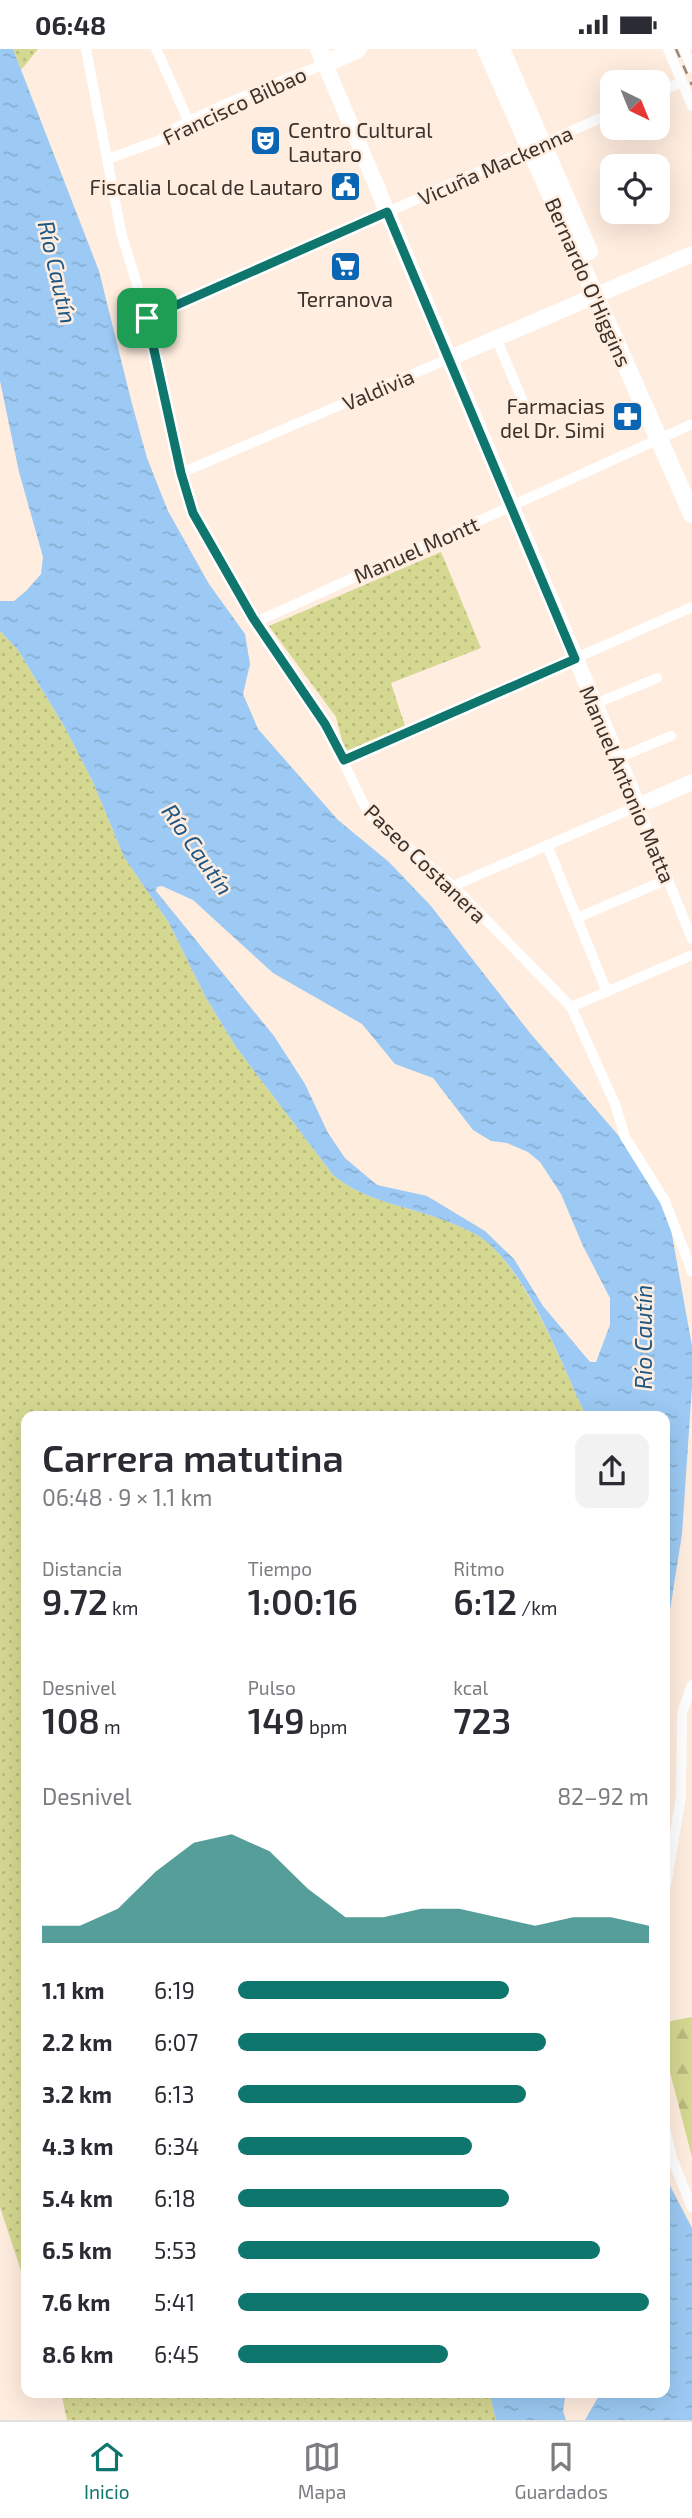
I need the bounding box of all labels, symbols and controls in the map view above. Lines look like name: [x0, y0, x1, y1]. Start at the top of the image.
text: 06:48: [35, 9, 106, 40]
street label: Francisco Bilbao: [158, 61, 310, 149]
north arrow: [600, 70, 670, 140]
map controls: [600, 70, 670, 224]
place label: Centro Cultural Lautaro: [288, 117, 433, 166]
street label: Vicuña Mackenna: [414, 120, 576, 210]
theatre icon: Centro Cultural Lautaro: [248, 124, 282, 158]
button: locate: [600, 154, 670, 224]
public building icon: Fiscalia Local de Lautaro: [329, 169, 363, 203]
place label: Fiscalia Local de Lautaro: [90, 174, 323, 199]
street label: Bernardo O'Higgins: [540, 194, 638, 370]
water label: Río Cautín: [33, 218, 83, 326]
supermarket icon: Terranova: [328, 249, 362, 283]
place label: Terranova: [297, 286, 393, 311]
pin: [117, 288, 177, 348]
icon: arrive: [128, 299, 166, 337]
street label: Valdivia: [339, 363, 417, 415]
place label: Farmacias del Dr. Simi: [500, 393, 605, 442]
pharmacy icon: Farmacias del Dr. Simi: [611, 400, 645, 434]
street label: Manuel Montt: [350, 510, 482, 588]
street label: Manuel Antonio Matta: [575, 682, 681, 886]
water label: Río Cautín: [156, 798, 240, 900]
street label: Paseo Costanera: [360, 798, 492, 928]
water label: Río Cautín: [629, 1285, 657, 1389]
text: Carrera matutina: [42, 1434, 344, 1480]
button: share: [575, 1434, 649, 1508]
text: 06:48 · 9 × 1.1 km: [42, 1483, 212, 1511]
text: Distancia: [42, 1557, 122, 1580]
text: Tiempo: [248, 1557, 312, 1580]
text: Ritmo: [453, 1557, 504, 1580]
text: 9.72: [42, 1580, 108, 1622]
text: 1:00:16: [248, 1580, 358, 1622]
text: 6:12: [453, 1580, 517, 1622]
text: km: [108, 1596, 138, 1619]
text: /km: [517, 1596, 557, 1619]
text: Desnivel: [42, 1676, 116, 1699]
text: Pulso: [248, 1676, 296, 1699]
text: kcal: [453, 1676, 488, 1699]
text: 108: [42, 1699, 100, 1741]
text: 149: [248, 1699, 305, 1741]
text: 723: [453, 1699, 511, 1741]
text: m: [100, 1715, 121, 1738]
text: bpm: [305, 1715, 347, 1738]
text: Desnivel: [42, 1782, 132, 1810]
text: 82–92 m: [557, 1782, 649, 1810]
text: 1.1 km: [42, 1976, 105, 2004]
text: 6:19: [154, 1976, 195, 2004]
text: 2.2 km: [42, 2028, 112, 2056]
text: 6:07: [154, 2028, 198, 2056]
text: 3.2 km: [42, 2080, 112, 2108]
text: 6:13: [154, 2080, 195, 2108]
text: 4.3 km: [42, 2132, 113, 2160]
text: 6:34: [154, 2132, 200, 2160]
text: 5.4 km: [42, 2184, 113, 2212]
text: 6:18: [154, 2184, 196, 2212]
text: 6.5 km: [42, 2236, 112, 2264]
text: 5:53: [154, 2236, 197, 2264]
text: 7.6 km: [42, 2288, 110, 2316]
text: 5:41: [154, 2288, 195, 2316]
text: 8.6 km: [42, 2340, 114, 2368]
text: 6:45: [154, 2340, 199, 2368]
tab: Inicio: [84, 2438, 130, 2503]
tab: Mapa: [298, 2438, 346, 2503]
tab: Guardados: [515, 2438, 608, 2503]

